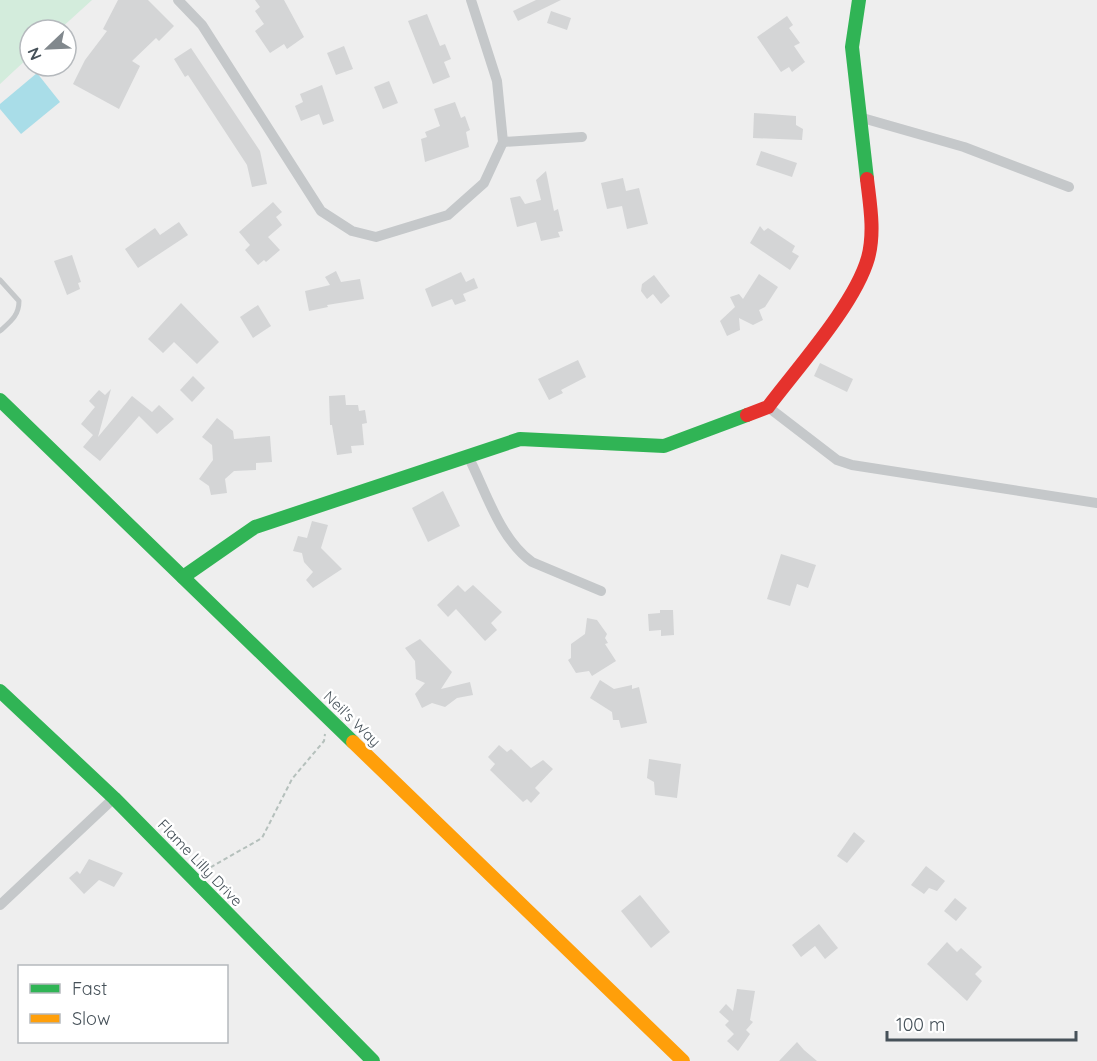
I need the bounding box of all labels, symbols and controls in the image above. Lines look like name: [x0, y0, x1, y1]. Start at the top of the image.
north arrow: [18, 18, 78, 78]
text: N: [23, 45, 46, 63]
street label: Neil's Way: [320, 687, 385, 750]
street label: Flame Lilly Drive: [154, 815, 247, 910]
legend: [18, 965, 228, 1043]
text: Fast: [72, 977, 107, 1000]
scale bar: [887, 1004, 1076, 1042]
text: Slow: [72, 1007, 110, 1030]
text: 100 m: [896, 1013, 945, 1036]

